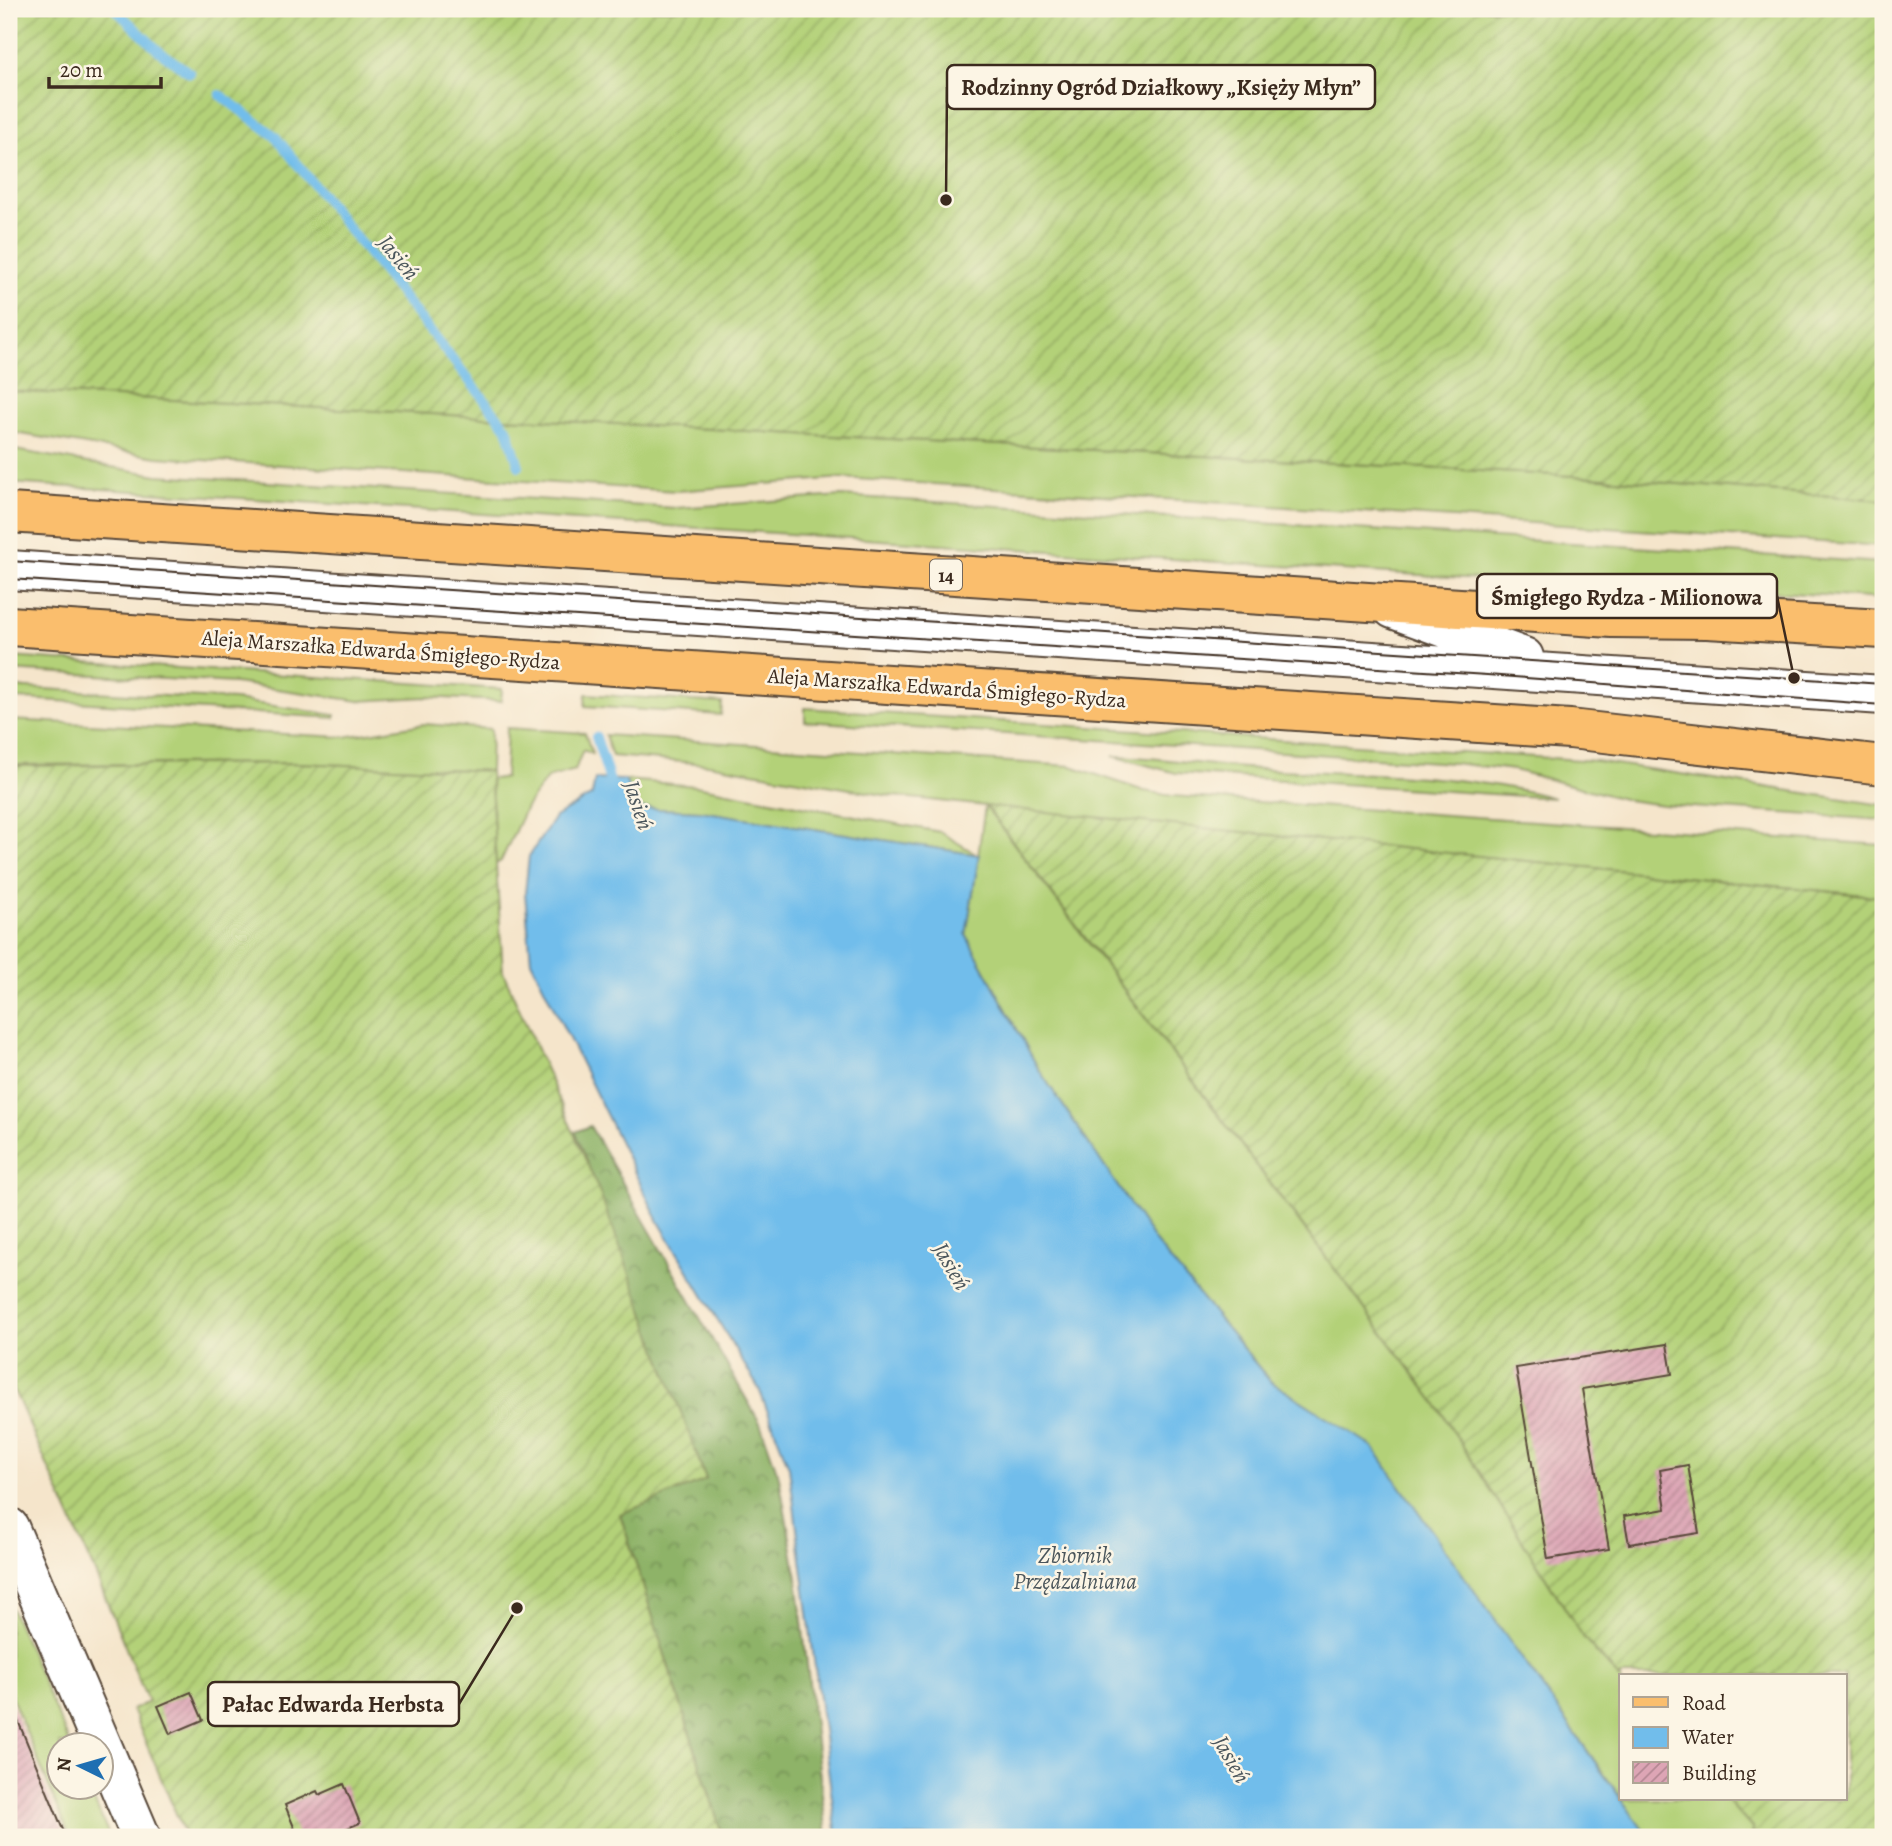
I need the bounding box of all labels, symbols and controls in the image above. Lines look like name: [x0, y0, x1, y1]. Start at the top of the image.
scale bar: [49, 46, 161, 90]
text: 20 m: [60, 56, 103, 84]
callout: Rodzinny Ogród Działkowy „Księży Młyn”: [947, 65, 1375, 109]
text: Rodzinny Ogród Działkowy „Księży Młyn”: [961, 72, 1361, 103]
water label: Jasień: [370, 227, 427, 287]
road number: 14: [930, 560, 962, 590]
callout: Śmigłego Rydza - Milionowa: [1477, 574, 1777, 618]
text: Śmigłego Rydza - Milionowa: [1491, 582, 1763, 613]
street label: Aleja Marszałka Edwarda Śmigłego-Rydza: [200, 623, 561, 677]
street label: Aleja Marszałka Edwarda Śmigłego-Rydza: [766, 661, 1127, 715]
water label: Jasień: [616, 775, 661, 834]
water label: Jasień: [925, 1236, 978, 1296]
water label: Zbiornik Przędzalniana: [1013, 1540, 1137, 1597]
legend: [1619, 1674, 1846, 1800]
callout: Pałac Edwarda Herbsta: [208, 1682, 459, 1726]
text: Pałac Edwarda Herbsta: [222, 1689, 444, 1720]
text: Road: [1682, 1689, 1726, 1717]
text: Water: [1681, 1723, 1734, 1751]
water label: Jasień: [1205, 1729, 1258, 1789]
north arrow: [46, 1730, 116, 1800]
text: N: [51, 1756, 78, 1773]
text: Building: [1682, 1759, 1757, 1787]

